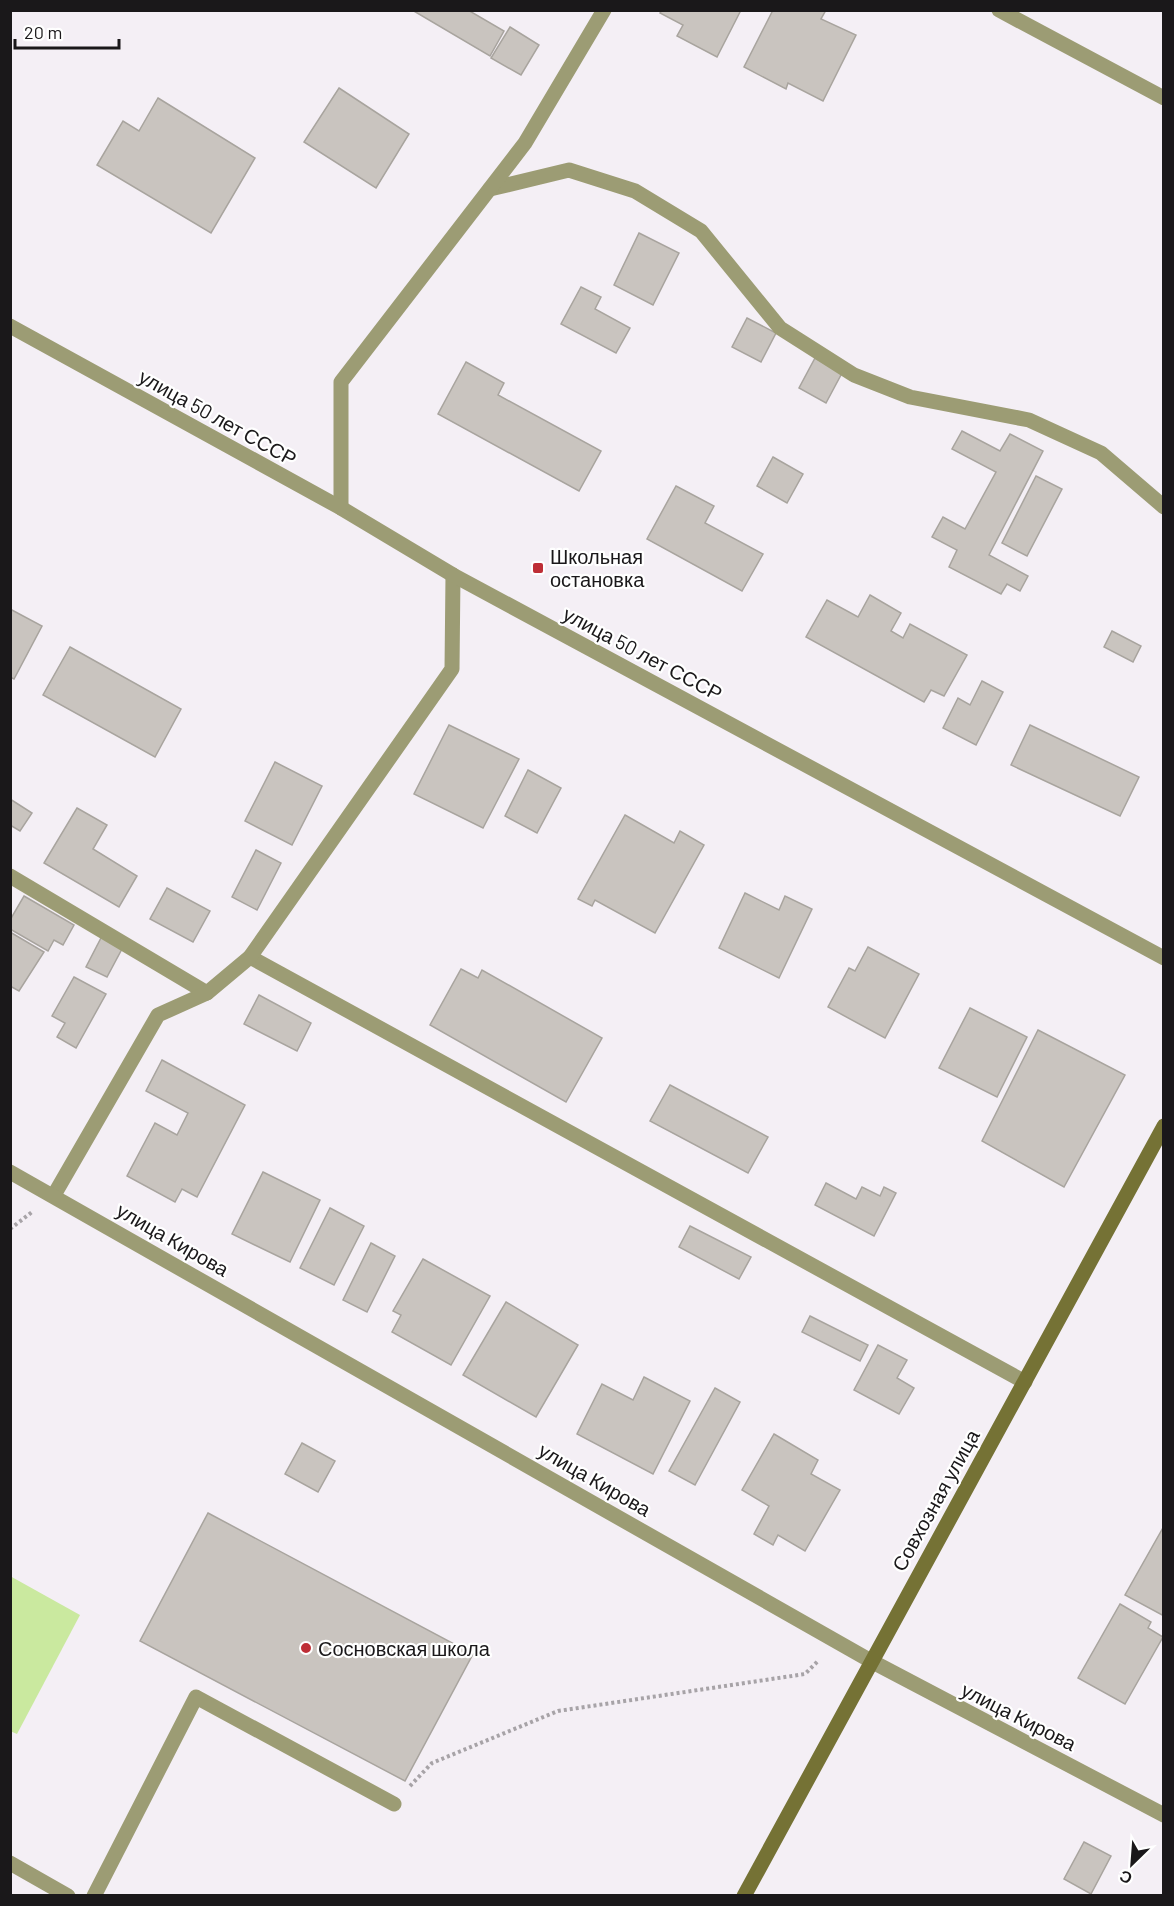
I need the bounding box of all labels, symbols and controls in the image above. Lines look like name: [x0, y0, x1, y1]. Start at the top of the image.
scale bar: [15, 12, 118, 50]
text: 20 m: [24, 21, 62, 43]
street label: улица 50 лет СССР: [135, 364, 301, 470]
place label: Школьная остановка: [550, 544, 645, 591]
marker: Школьная остановка: [531, 561, 545, 575]
street label: улица 50 лет СССР: [559, 601, 727, 705]
street label: улица Кирова: [113, 1197, 234, 1281]
street label: Совхозная улица: [886, 1424, 984, 1575]
street label: улица Кирова: [535, 1437, 656, 1521]
place label: Сосновская школа: [318, 1636, 491, 1660]
marker: Сосновская школа: [299, 1641, 313, 1655]
street label: улица Кирова: [958, 1677, 1081, 1756]
north arrow: [1102, 1834, 1162, 1894]
text: С: [1116, 1867, 1135, 1889]

